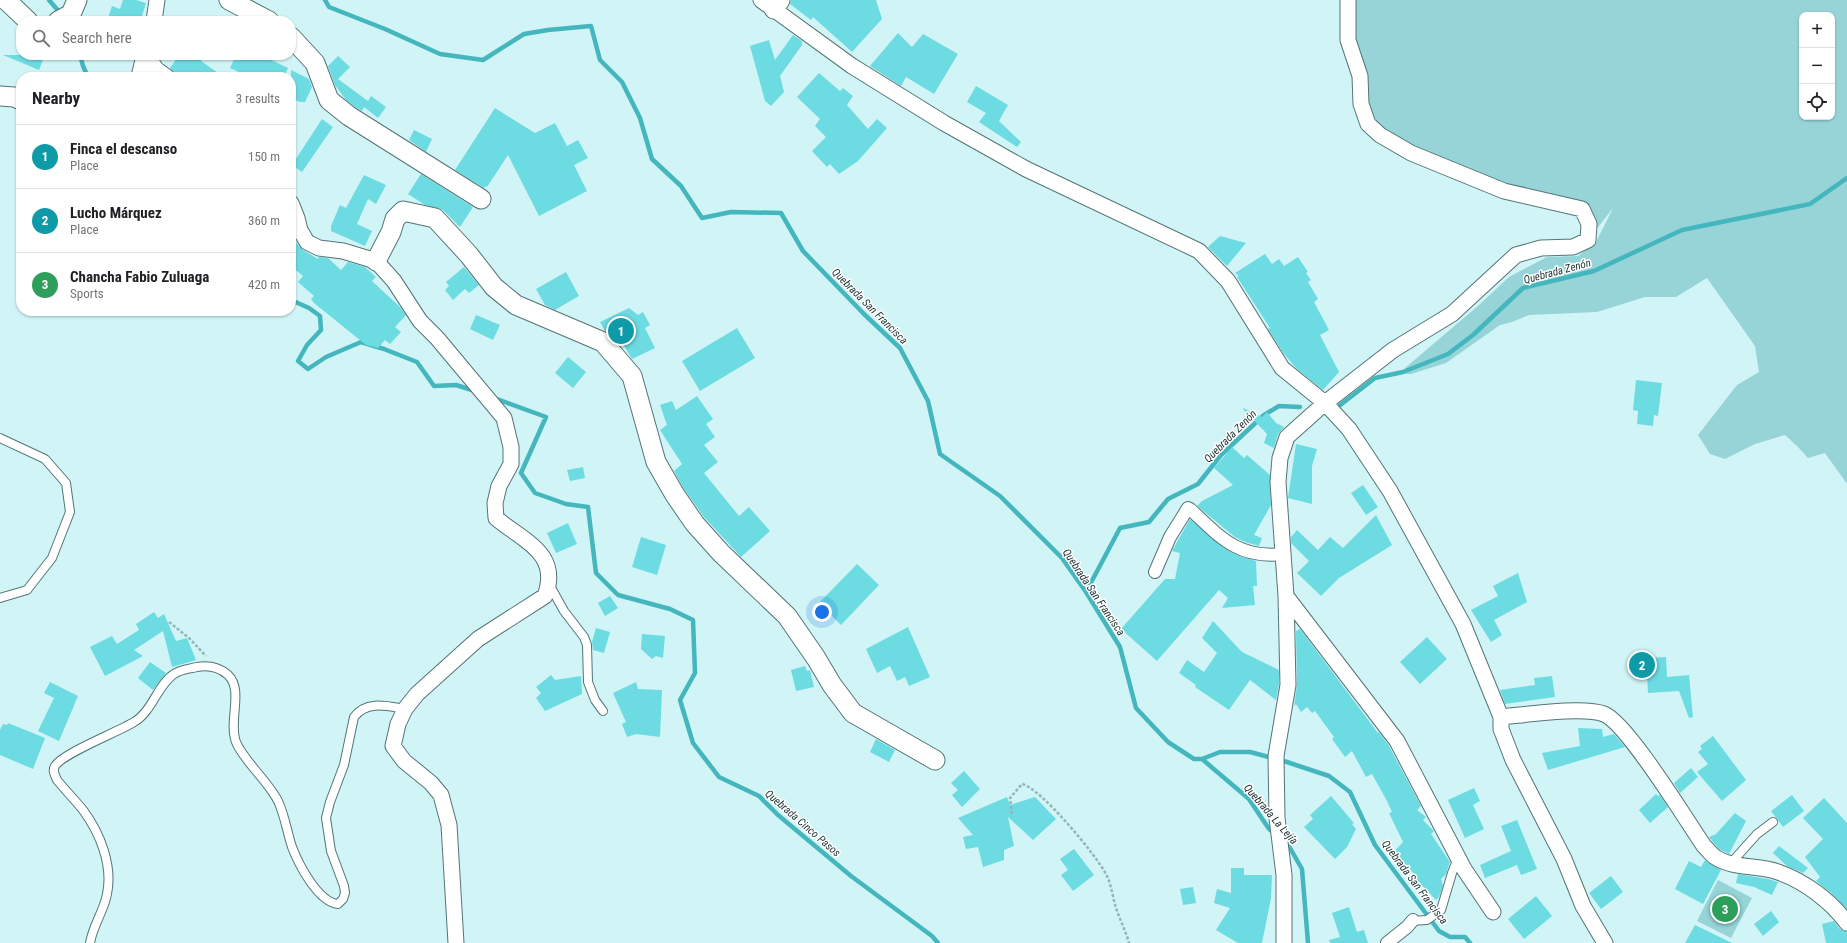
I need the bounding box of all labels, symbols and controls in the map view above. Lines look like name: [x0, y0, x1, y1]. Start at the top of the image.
map controls: [1799, 12, 1835, 120]
button: +: [1799, 12, 1835, 48]
search box: [16, 16, 296, 60]
icon: search: [30, 27, 52, 49]
text: Search here: [62, 29, 132, 47]
button: −: [1799, 48, 1835, 84]
button: locate: [1799, 84, 1835, 120]
text: Nearby: [32, 88, 80, 108]
text: 3 results: [236, 91, 280, 106]
text: Finca el descanso: [70, 140, 177, 158]
text: 1: [42, 149, 48, 164]
text: 150 m: [248, 149, 280, 164]
text: Place: [70, 158, 99, 173]
text: Lucho Márquez: [70, 204, 162, 222]
text: 2: [42, 213, 48, 228]
text: 360 m: [248, 213, 280, 228]
text: Place: [70, 222, 99, 237]
water label: Quebrada Zenón: [1522, 256, 1592, 287]
water label: Quebrada San Francisca: [829, 266, 910, 347]
text: Chancha Fabio Zuluaga: [70, 268, 209, 286]
text: 3: [42, 277, 48, 292]
text: 420 m: [248, 277, 280, 292]
text: Sports: [70, 286, 104, 301]
pin: 1: [608, 316, 634, 346]
water label: Quebrada Zenón: [1201, 407, 1259, 465]
water label: Quebrada San Francisca: [1060, 546, 1127, 638]
your location: [812, 602, 832, 622]
pin: 2: [1629, 650, 1655, 680]
water label: Quebrada La Lejía: [1241, 782, 1300, 847]
water label: Quebrada Cinco Pasos: [762, 787, 843, 860]
water label: Quebrada San Francisca: [1379, 838, 1450, 927]
pin: 3: [1712, 894, 1738, 924]

